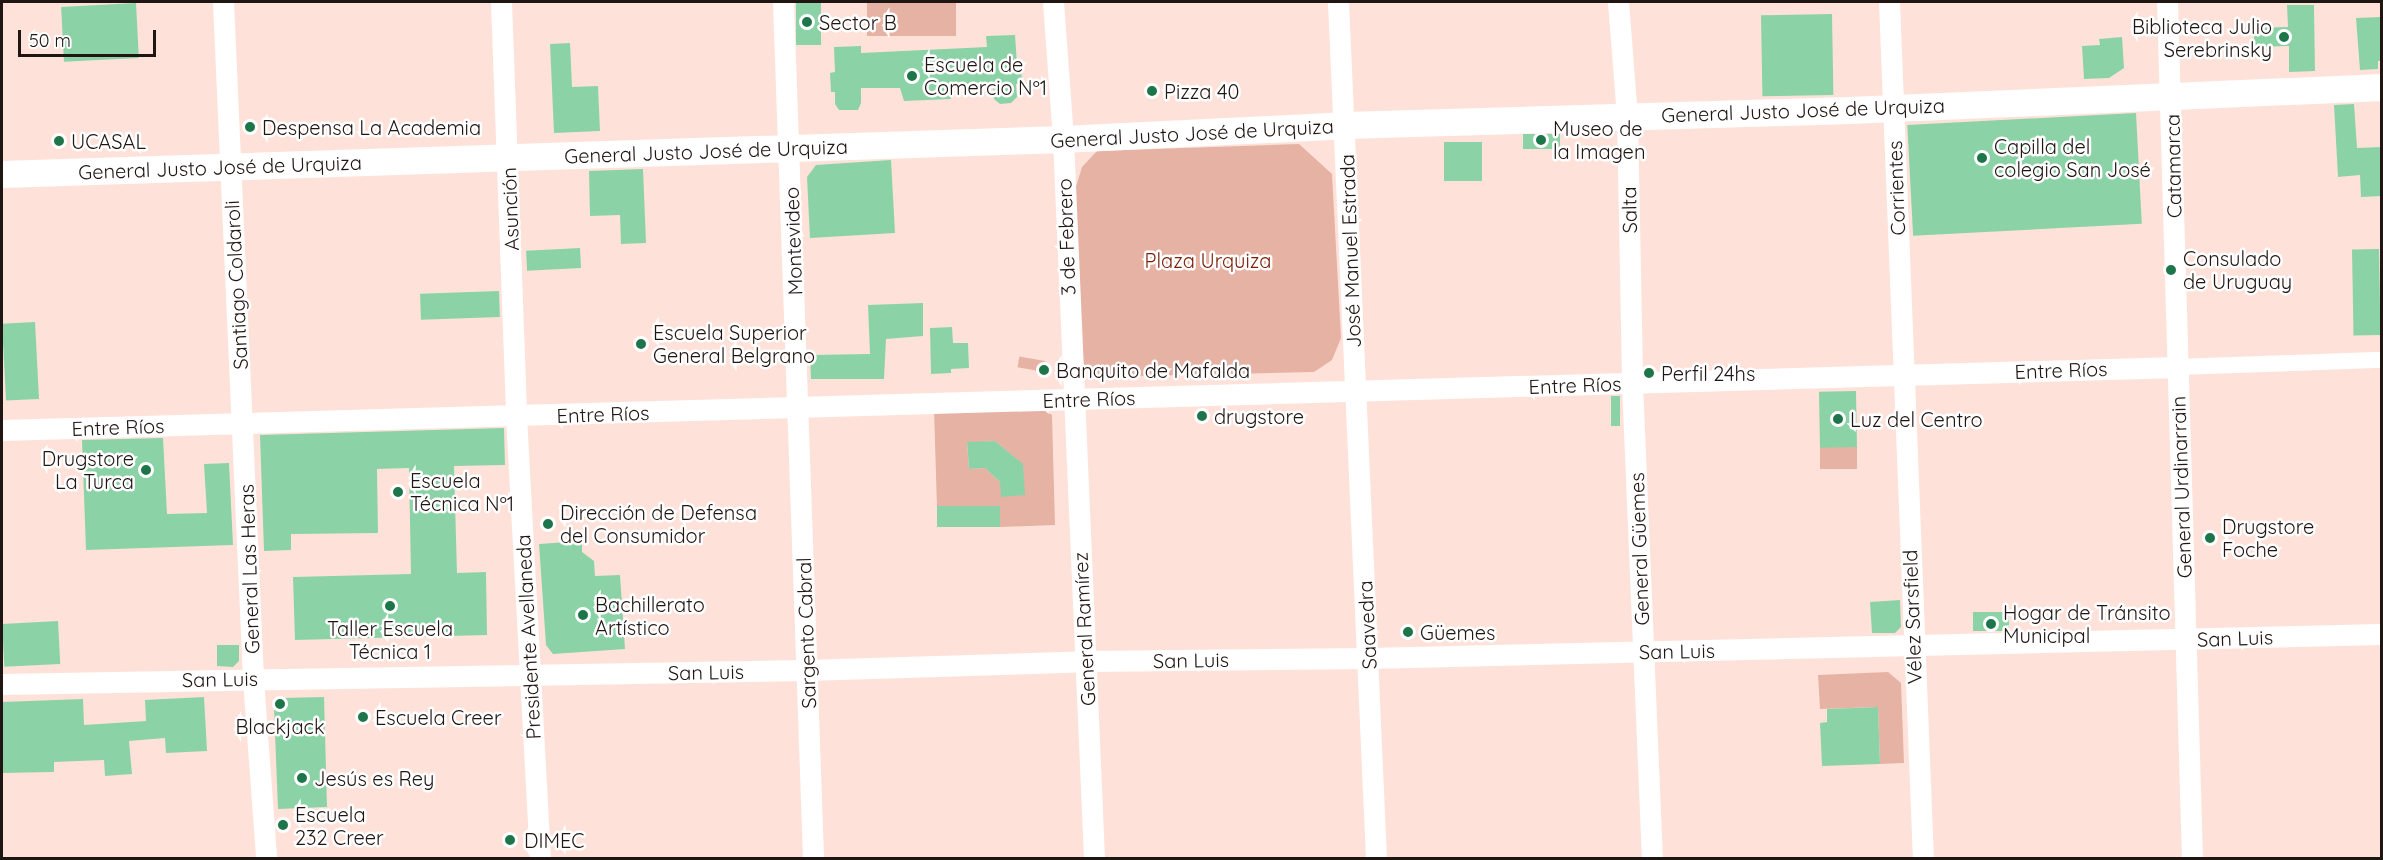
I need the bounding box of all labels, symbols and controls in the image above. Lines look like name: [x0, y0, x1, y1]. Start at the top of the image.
place label: Sector B: [819, 10, 897, 34]
place label: Biblioteca Julio Serebrinsky: [2132, 14, 2272, 61]
marker: Sector B: [800, 15, 814, 29]
scale bar: [21, 18, 159, 56]
text: 50 m: [29, 29, 71, 52]
marker: Biblioteca Julio Serebrinsky: [2277, 30, 2291, 44]
place label: Escuela de Comercio Nº1: [924, 52, 1047, 99]
marker: Escuela de Comercio Nº1: [905, 69, 919, 83]
place label: Pizza 40: [1164, 79, 1239, 103]
marker: Pizza 40: [1145, 84, 1159, 98]
street label: General Justo José de Urquiza: [1661, 93, 1945, 127]
street label: General Justo José de Urquiza: [1050, 114, 1334, 152]
street label: Catamarca: [2160, 114, 2186, 218]
place label: Despensa La Academia: [262, 115, 481, 139]
place label: Museo de la Imagen: [1553, 116, 1645, 163]
marker: Despensa La Academia: [243, 120, 257, 134]
place label: UCASAL: [71, 129, 146, 153]
marker: Museo de la Imagen: [1534, 133, 1548, 147]
marker: UCASAL: [52, 134, 66, 148]
street label: General Justo José de Urquiza: [564, 134, 848, 168]
place label: Capilla del colegio San José: [1994, 134, 2151, 181]
street label: Corrientes: [1882, 140, 1910, 236]
street label: General Justo José de Urquiza: [78, 150, 362, 184]
marker: Capilla del colegio San José: [1975, 151, 1989, 165]
street label: José Manuel Estrada: [1335, 154, 1365, 348]
street label: Asunción: [497, 167, 523, 251]
street label: 3 de Febrero: [1052, 178, 1080, 296]
street label: Montevideo: [779, 186, 807, 296]
street label: Salta: [1617, 186, 1641, 234]
street label: Santiago Coldaroli: [220, 200, 252, 370]
place label: Consulado de Uruguay: [2183, 246, 2292, 293]
park label: Plaza Urquiza: [1145, 248, 1271, 272]
marker: Consulado de Uruguay: [2164, 263, 2178, 277]
place label: Escuela Superior General Belgrano: [653, 320, 815, 367]
marker: Escuela Superior General Belgrano: [634, 337, 648, 351]
street label: Entre Ríos: [2014, 356, 2108, 384]
place label: Banquito de Mafalda: [1056, 358, 1250, 382]
place label: Perfil 24hs: [1661, 361, 1755, 385]
marker: Banquito de Mafalda: [1037, 363, 1051, 377]
marker: Perfil 24hs: [1642, 366, 1656, 380]
street label: Entre Ríos: [1528, 371, 1622, 399]
street label: Entre Ríos: [1042, 385, 1136, 413]
street label: General Urdinarrain: [2166, 395, 2196, 579]
street label: Entre Ríos: [556, 400, 650, 428]
place label: drugstore: [1214, 404, 1304, 428]
place label: Luz del Centro: [1850, 407, 1983, 431]
marker: drugstore: [1195, 409, 1209, 423]
marker: Luz del Centro: [1831, 412, 1845, 426]
street label: Entre Ríos: [71, 413, 165, 441]
place label: Drugstore La Turca: [42, 446, 134, 493]
marker: Drugstore La Turca: [139, 463, 153, 477]
place label: Escuela Técnica Nº1: [410, 468, 514, 515]
street label: General Güemes: [1624, 472, 1654, 626]
street label: General Las Heras: [234, 484, 264, 654]
marker: Escuela Técnica Nº1: [391, 485, 405, 499]
place label: Dirección de Defensa del Consumidor: [560, 500, 757, 547]
place label: Drugstore Foche: [2222, 514, 2314, 561]
marker: Dirección de Defensa del Consumidor: [541, 517, 555, 531]
marker: Drugstore Foche: [2203, 531, 2217, 545]
street label: Presidente Avellaneda: [511, 534, 545, 740]
street label: Vélez Sarsfield: [1898, 549, 1926, 685]
street label: General Ramírez: [1068, 551, 1100, 707]
street label: Sargento Cabral: [791, 557, 821, 709]
street label: Saavedra: [1353, 580, 1381, 670]
place label: Bachillerato Artístico: [595, 592, 705, 639]
marker: Taller Escuela Técnica 1: [383, 599, 397, 613]
place label: Hogar de Tránsito Municipal: [2003, 600, 2170, 647]
marker: Bachillerato Artístico: [576, 608, 590, 622]
place label: Taller Escuela Técnica 1: [327, 616, 453, 663]
marker: Hogar de Tránsito Municipal: [1984, 617, 1998, 631]
place label: Güemes: [1420, 620, 1495, 644]
marker: Güemes: [1401, 625, 1415, 639]
street label: San Luis: [2197, 625, 2273, 651]
street label: San Luis: [1639, 638, 1715, 664]
street label: San Luis: [1153, 647, 1229, 673]
street label: San Luis: [668, 659, 744, 685]
street label: San Luis: [182, 666, 258, 692]
marker: Blackjack: [273, 697, 287, 711]
place label: Escuela Creer: [375, 705, 502, 729]
marker: Escuela Creer: [356, 710, 370, 724]
place label: Blackjack: [235, 714, 325, 738]
place label: Jesús es Rey: [314, 766, 434, 790]
marker: Jesús es Rey: [295, 771, 309, 785]
place label: Escuela 232 Creer: [295, 802, 384, 849]
marker: Escuela 232 Creer: [276, 818, 290, 832]
place label: DIMEC: [524, 828, 584, 852]
marker: DIMEC: [501, 831, 519, 849]

